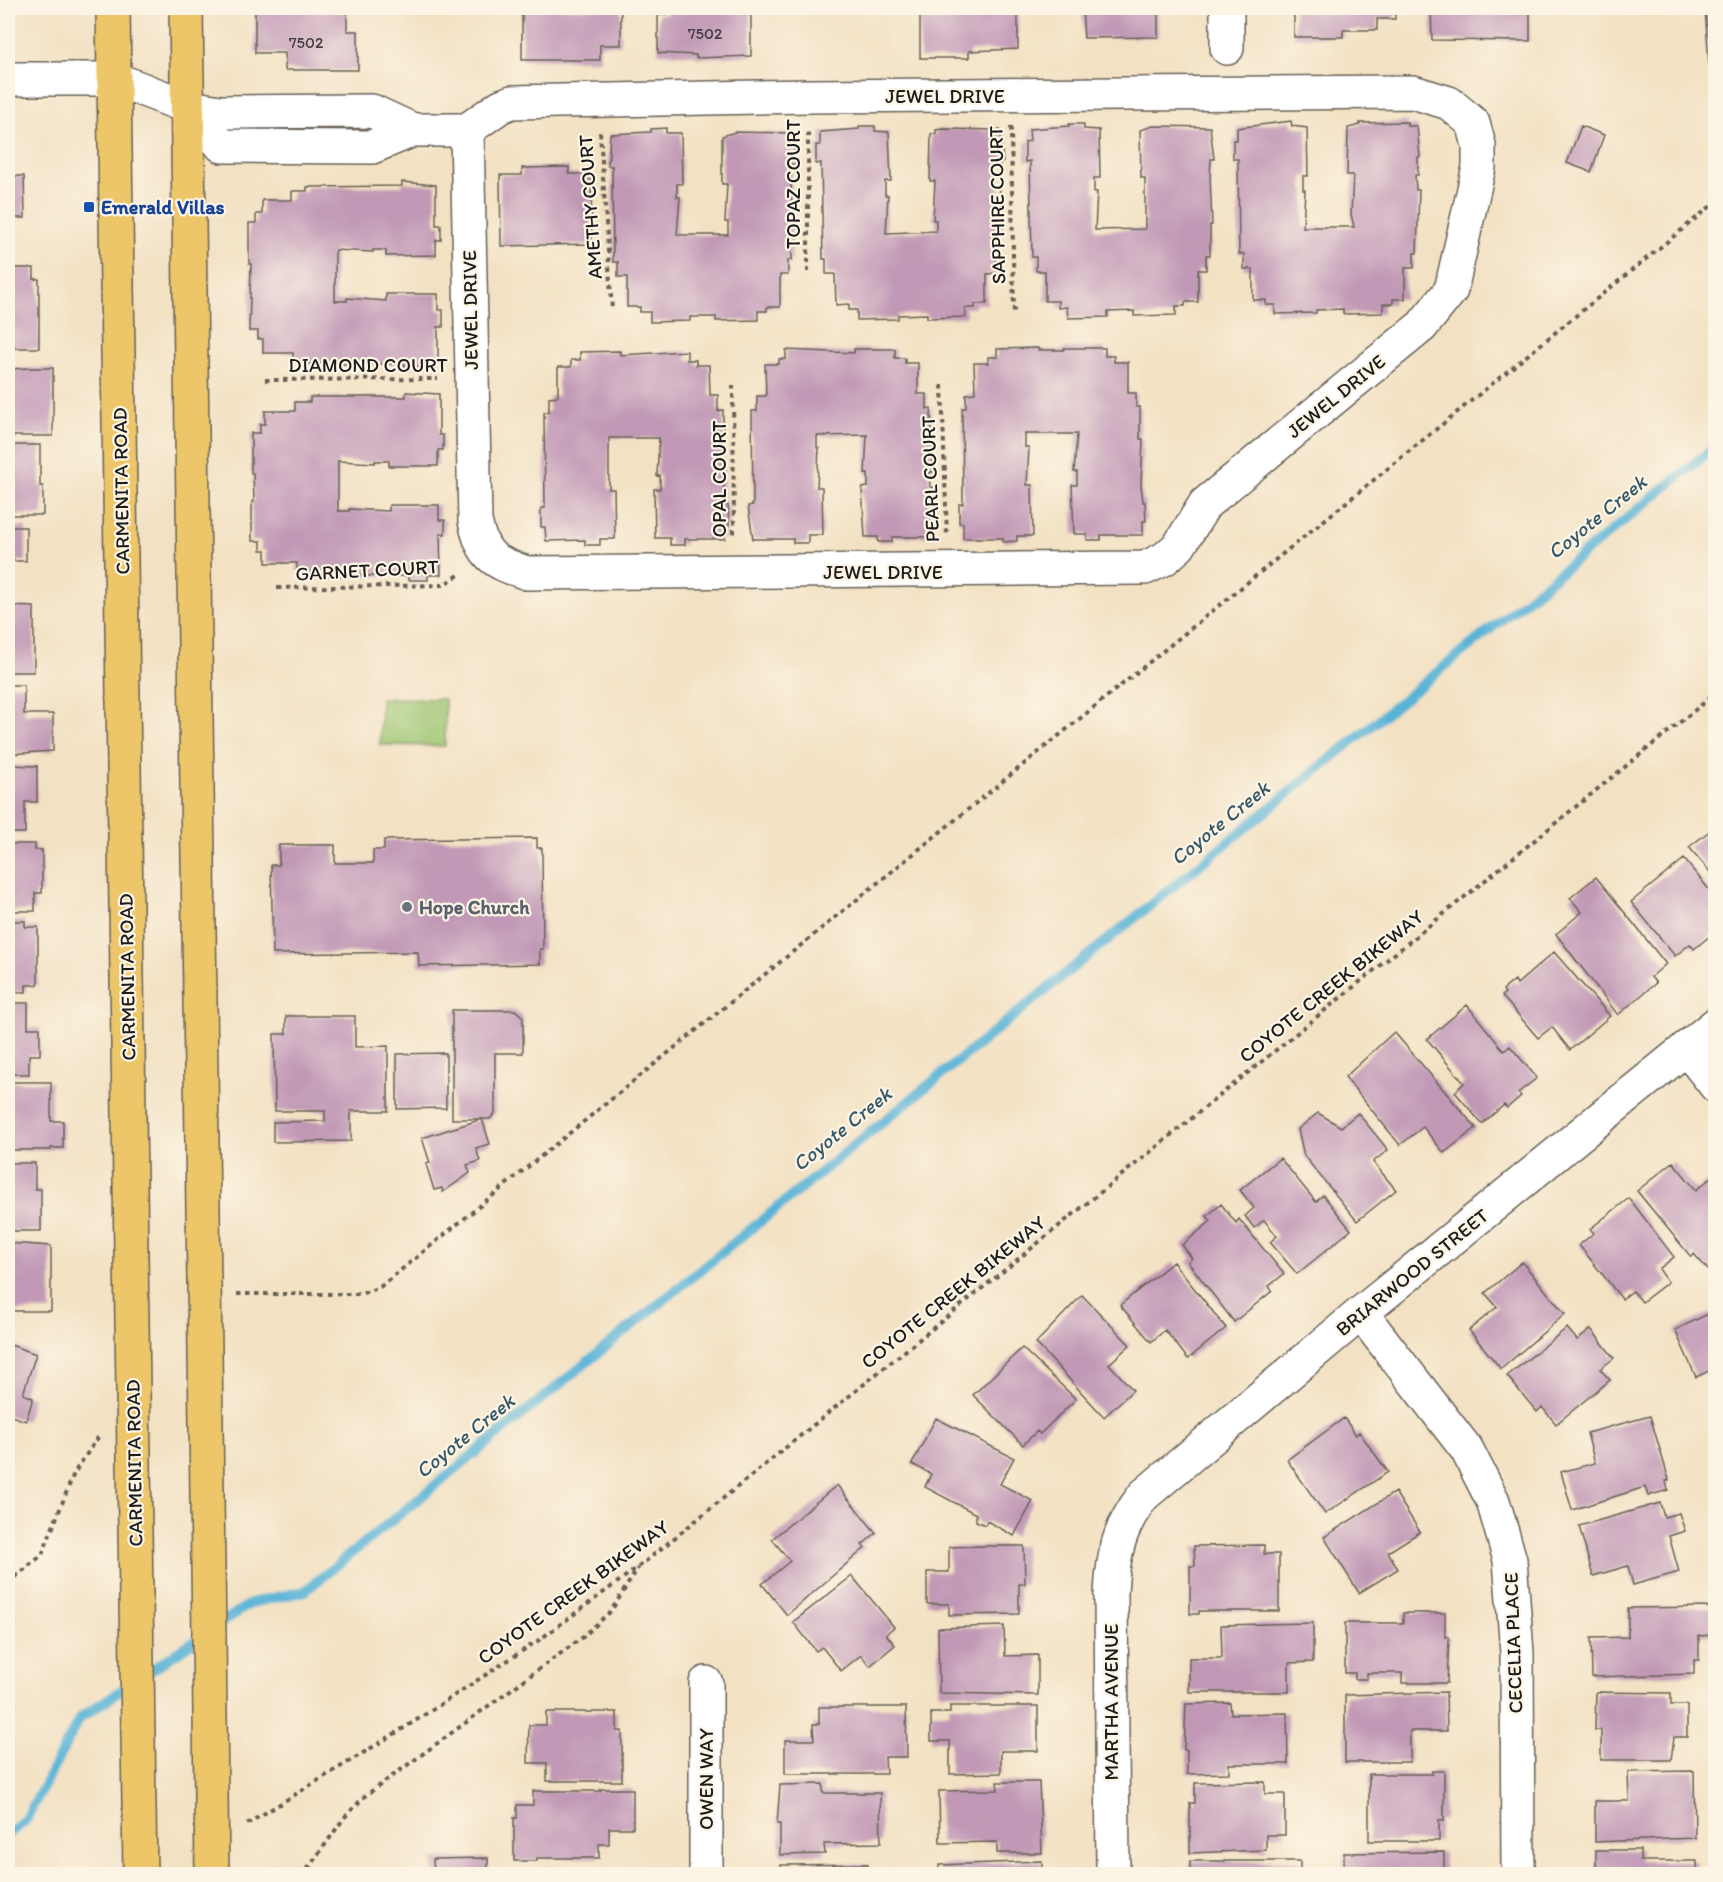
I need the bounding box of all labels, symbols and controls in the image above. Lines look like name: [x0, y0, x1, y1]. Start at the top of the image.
house number: 7502: [688, 24, 723, 43]
house number: 7502: [289, 33, 324, 52]
street label: JEWEL DRIVE: [885, 84, 1005, 108]
street label: TOPAZ COURT: [781, 119, 805, 249]
street label: SAPPHIRE COURT: [984, 126, 1010, 284]
street label: AMETHY COURT: [573, 134, 607, 280]
place label: Emerald Villas: [101, 195, 225, 219]
marker: Emerald Villas: [82, 200, 96, 214]
street label: JEWEL DRIVE: [457, 250, 483, 370]
street label: JEWEL DRIVE: [1282, 349, 1390, 443]
street label: DIAMOND COURT: [288, 353, 448, 377]
street label: CARMENITA ROAD: [108, 407, 134, 575]
street label: PEARL COURT: [916, 415, 944, 543]
street label: OPAL COURT: [707, 420, 731, 538]
water label: Coyote Creek: [1542, 468, 1652, 564]
street label: GARNET COURT: [295, 554, 439, 586]
street label: JEWEL DRIVE: [823, 560, 943, 584]
water label: Coyote Creek: [1165, 774, 1275, 870]
street label: CARMENITA ROAD: [114, 893, 140, 1061]
place label: Hope Church: [419, 895, 530, 920]
marker: Hope Church: [400, 900, 414, 914]
street label: COYOTE CREEK BIKEWAY: [1234, 904, 1428, 1068]
water label: Coyote Creek: [787, 1080, 897, 1176]
street label: BRIARWOOD STREET: [1331, 1203, 1493, 1341]
street label: COYOTE CREEK BIKEWAY: [856, 1210, 1050, 1374]
street label: CARMENITA ROAD: [121, 1379, 147, 1547]
water label: Coyote Creek: [410, 1387, 520, 1483]
street label: COYOTE CREEK BIKEWAY: [473, 1514, 674, 1669]
street label: CECELIA PLACE: [1499, 1572, 1527, 1714]
street label: MARTHA AVENUE: [1099, 1624, 1123, 1780]
street label: OWEN WAY: [694, 1727, 718, 1830]

